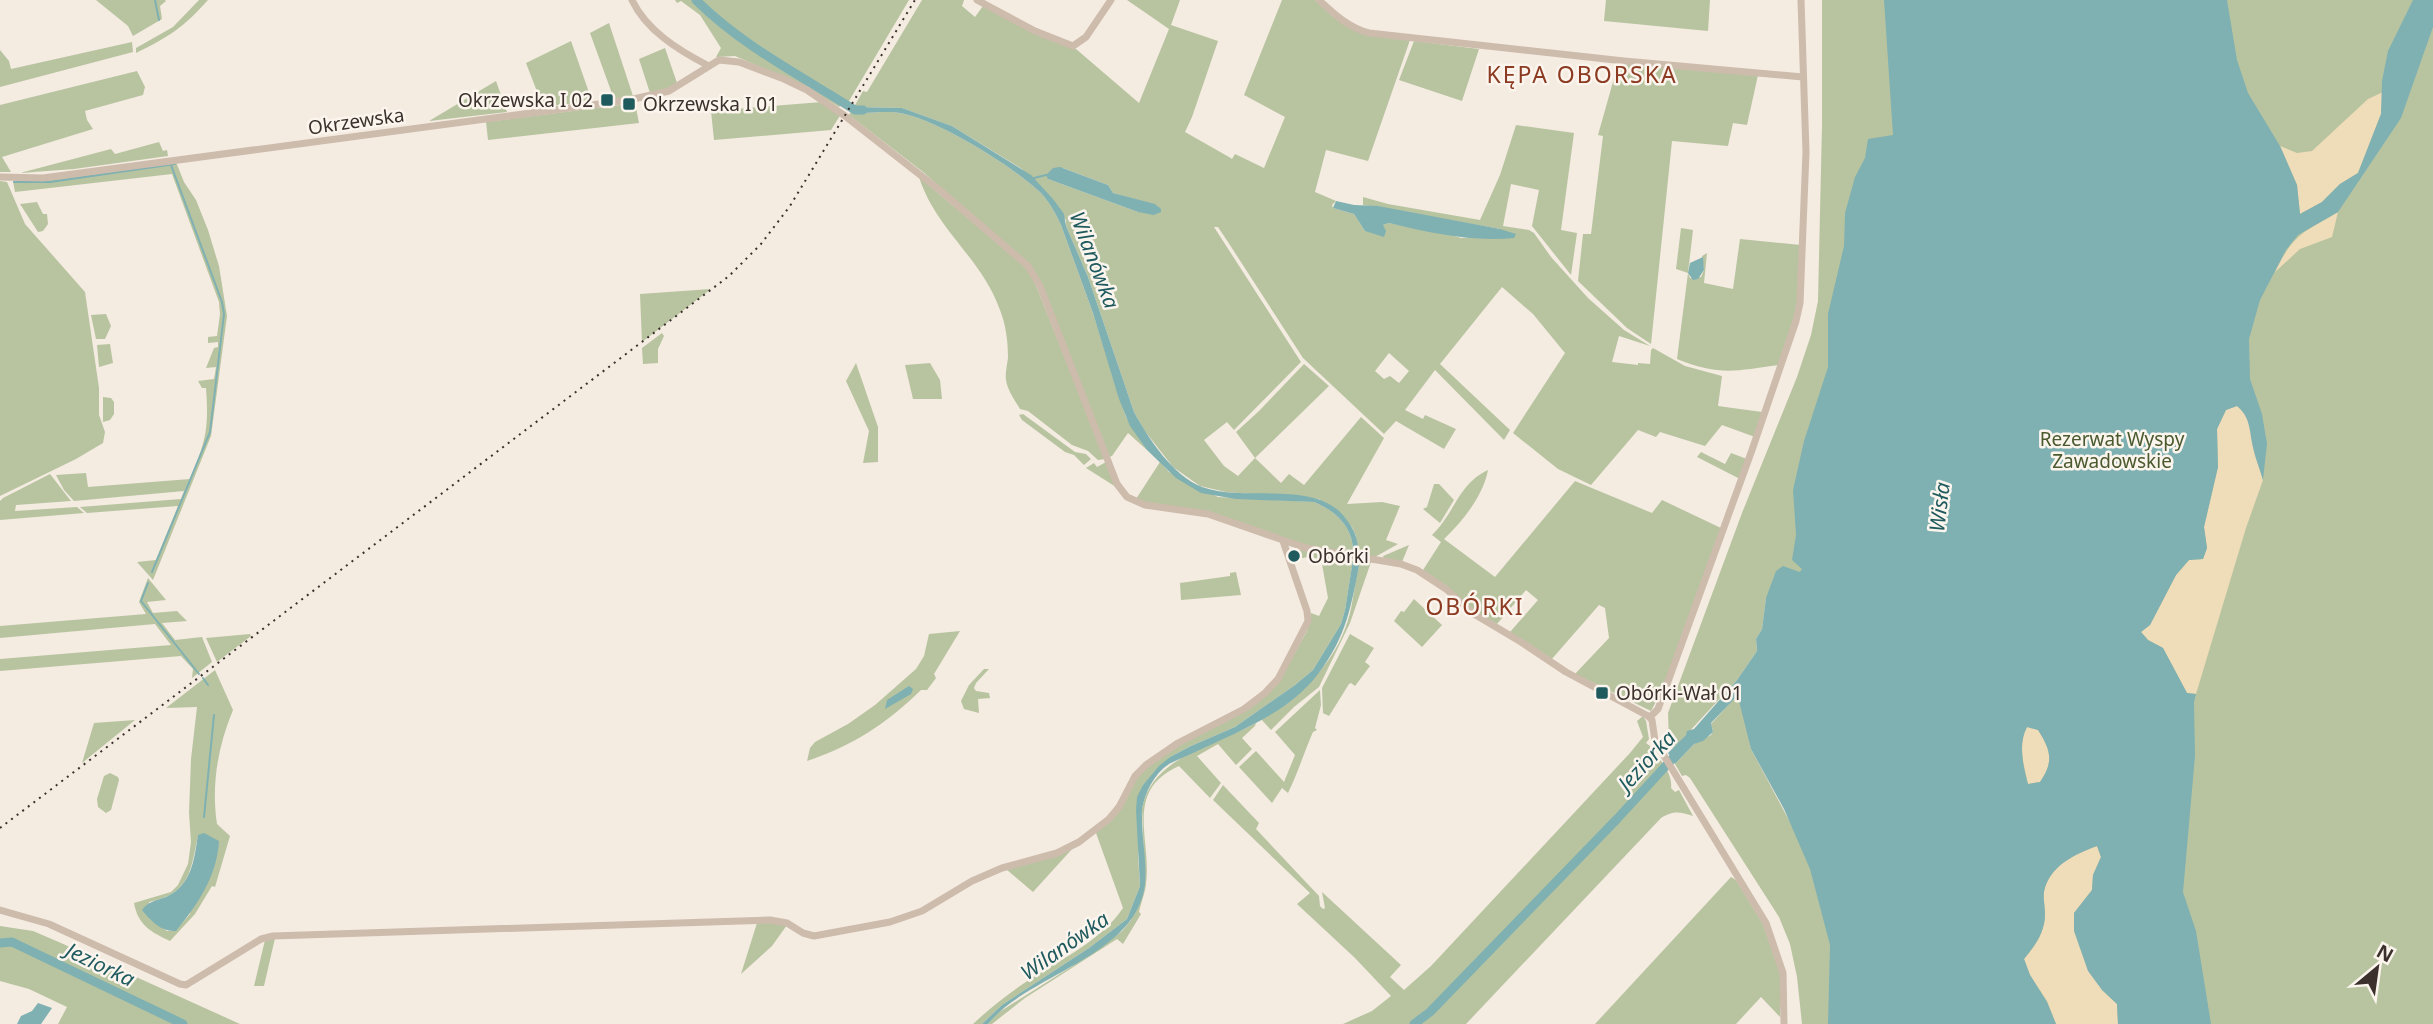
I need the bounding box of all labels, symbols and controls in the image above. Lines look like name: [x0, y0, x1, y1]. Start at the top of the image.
district label: KĘPA OBORSKA: [1486, 58, 1678, 90]
place label: Okrzewska I 02: [458, 87, 593, 113]
place label: Okrzewska I 01: [643, 91, 778, 117]
marker: Okrzewska I 02: [599, 92, 615, 108]
marker: Okrzewska I 01: [621, 96, 637, 112]
street label: Okrzewska: [306, 101, 406, 141]
water label: Wilanówka: [1064, 207, 1126, 312]
park label: Rezerwat Wyspy Zawadowskie: [2040, 426, 2185, 474]
water label: Wisła: [1922, 480, 1956, 533]
place label: Obórki: [1308, 543, 1369, 569]
marker: Obórki: [1286, 548, 1302, 564]
district label: OBÓRKI: [1425, 590, 1525, 622]
place label: Obórki-Wał 01: [1616, 680, 1743, 706]
marker: Obórki-Wał 01: [1594, 685, 1610, 701]
water label: Jeziorka: [1608, 724, 1682, 800]
water label: Wilanówka: [1015, 904, 1114, 986]
north arrow: [2342, 933, 2412, 1003]
water label: Jeziorka: [58, 934, 140, 993]
text: N: [2372, 938, 2398, 968]

